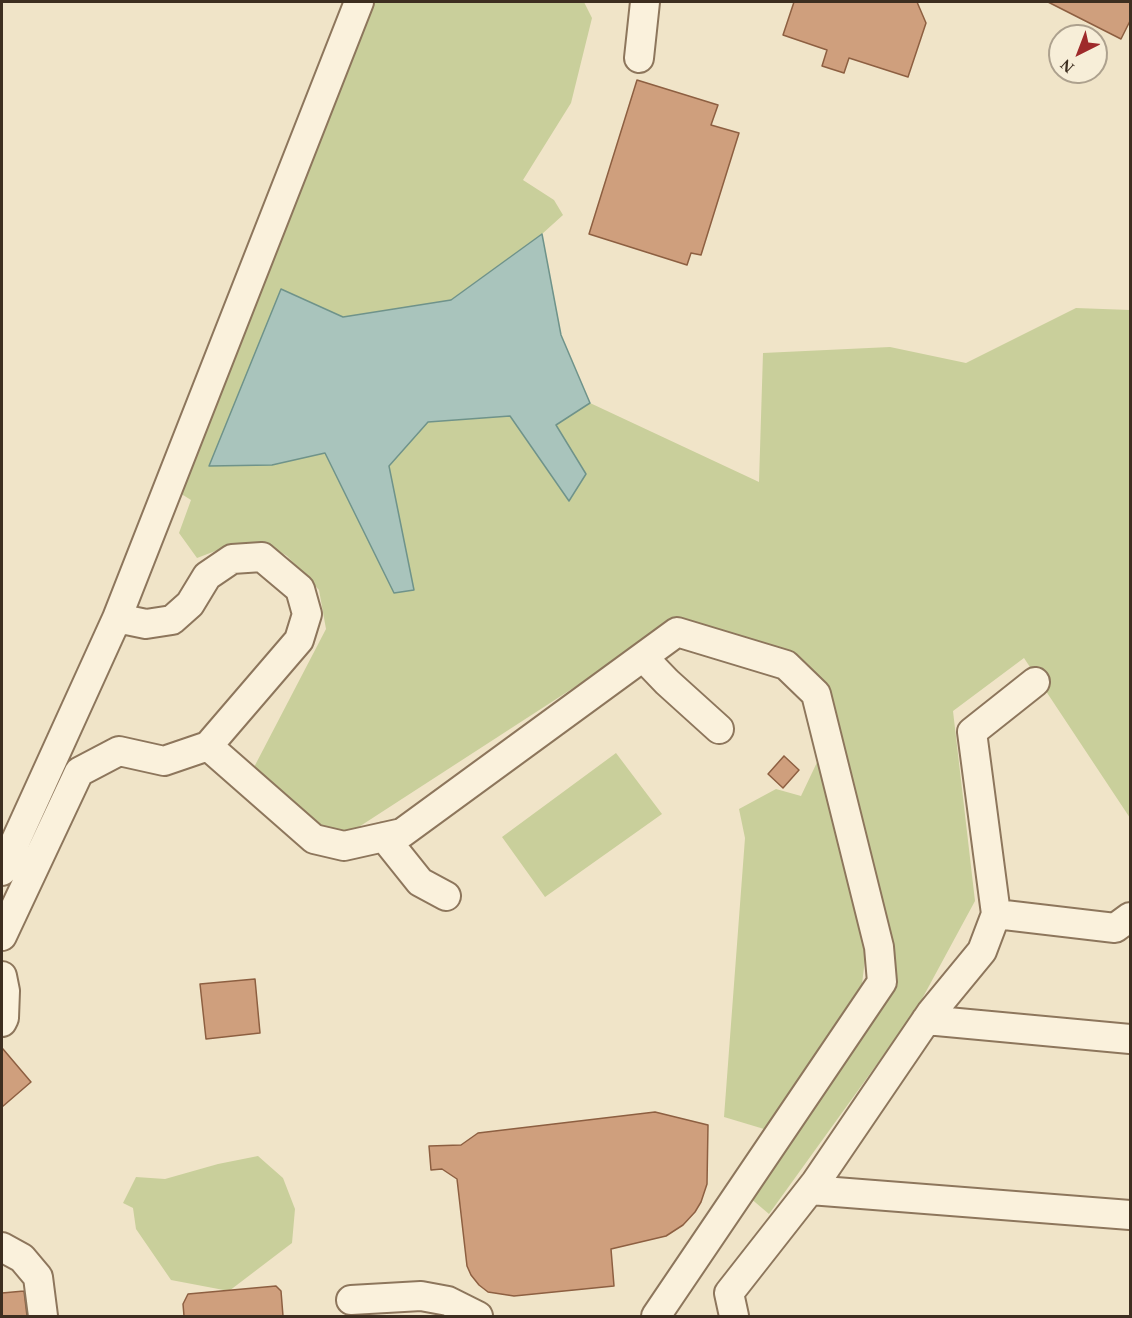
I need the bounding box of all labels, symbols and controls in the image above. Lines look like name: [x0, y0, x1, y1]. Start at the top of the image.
north arrow: [1048, 24, 1108, 84]
text: N: [1057, 56, 1077, 76]

